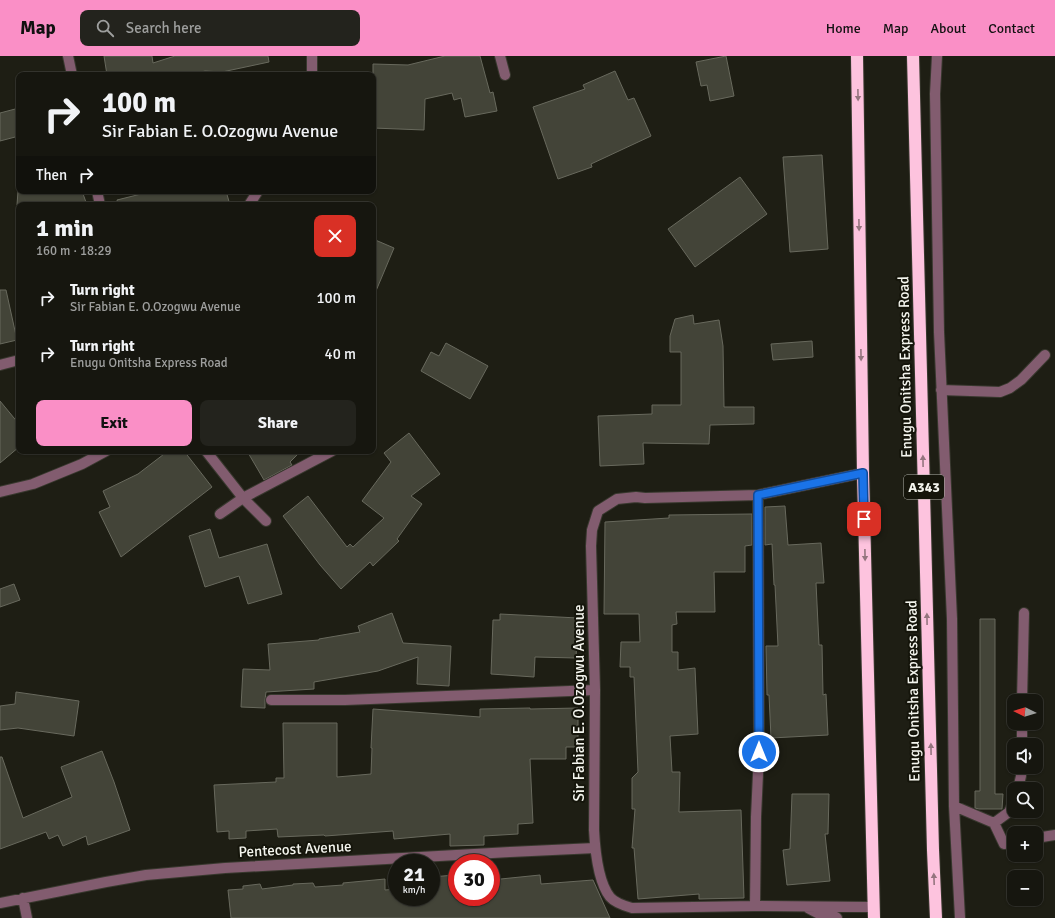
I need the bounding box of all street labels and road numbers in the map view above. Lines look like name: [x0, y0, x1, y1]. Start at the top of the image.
street label: Enugu Onitsha Express Road: [894, 276, 916, 458]
road number: A343: [904, 475, 944, 499]
street label: Enugu Onitsha Express Road: [902, 600, 924, 782]
street label: Sir Fabian E. O.Ozogwu Avenue: [570, 605, 588, 801]
street label: Pentecost Avenue: [238, 837, 352, 861]

